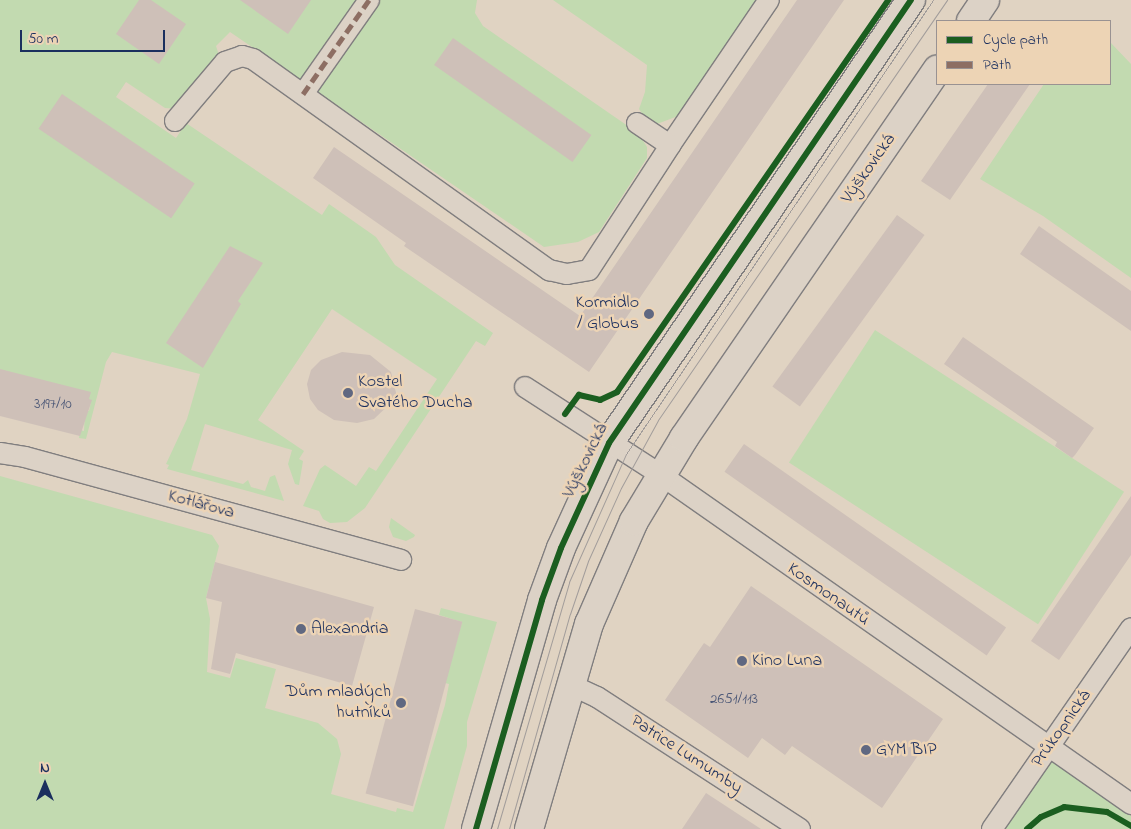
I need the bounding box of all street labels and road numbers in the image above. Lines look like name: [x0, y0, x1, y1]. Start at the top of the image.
street label: Výškovická: [837, 130, 901, 208]
street label: Výškovická: [559, 420, 613, 502]
street label: Kotlářova: [165, 486, 237, 524]
street label: Kosmonautů: [783, 559, 873, 631]
street label: Průkopnická: [1028, 686, 1096, 772]
street label: Patrice Lumumby: [626, 711, 746, 799]

